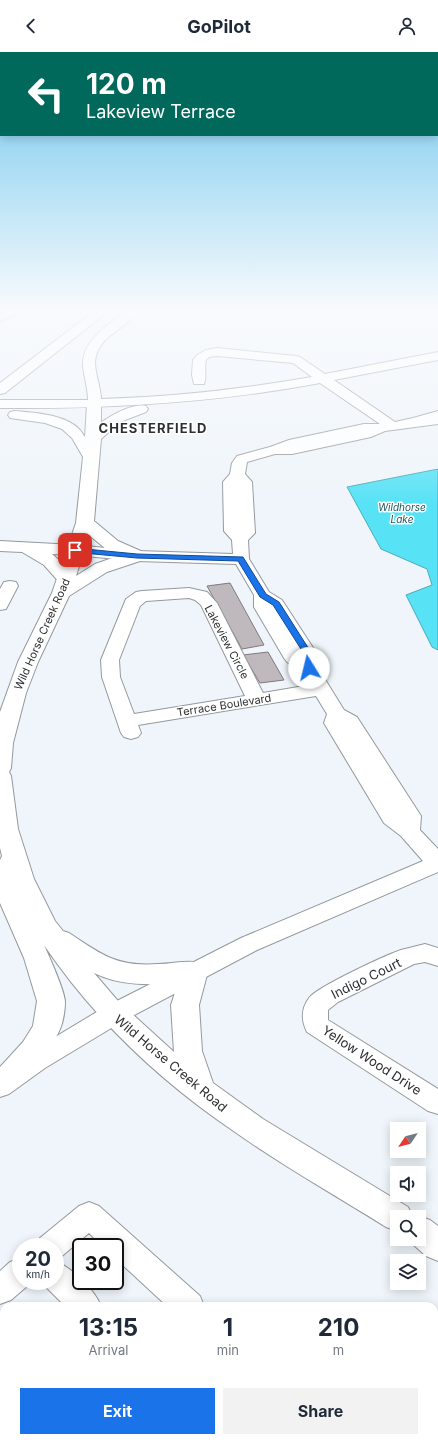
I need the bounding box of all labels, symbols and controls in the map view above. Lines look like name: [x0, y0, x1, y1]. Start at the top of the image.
icon: back: [20, 15, 42, 37]
icon: person: [396, 15, 418, 37]
text: GoPilot: [187, 16, 251, 37]
text: 120 m: [86, 67, 167, 101]
icon: left: [20, 68, 72, 120]
text: Lakeview Terrace: [86, 101, 236, 122]
district label: CHESTERFIELD: [99, 420, 207, 436]
water label: Wildhorse Lake: [378, 501, 426, 525]
pin: [58, 533, 92, 567]
icon: arrive: [64, 539, 86, 561]
street label: Wild Horse Creek Road: [11, 576, 73, 692]
street label: Lakeview Circle: [202, 603, 252, 681]
position arrow: [288, 647, 330, 689]
street label: Terrace Boulevard: [176, 691, 272, 719]
street label: Indigo Court: [328, 954, 404, 1002]
street label: Wild Horse Creek Road: [111, 1011, 231, 1115]
street label: Yellow Wood Drive: [319, 1022, 425, 1098]
north arrow: [390, 1122, 426, 1158]
map controls: [390, 1122, 426, 1290]
button: sound: [390, 1166, 426, 1202]
button: search: [390, 1210, 426, 1246]
speed limit sign: 30: [72, 1238, 124, 1290]
text: 20: [25, 1247, 51, 1271]
button: layers: [390, 1254, 426, 1290]
text: km/h: [26, 1268, 50, 1280]
text: 13:15: [79, 1313, 138, 1342]
text: 1: [223, 1313, 233, 1342]
text: 210: [318, 1313, 359, 1342]
text: Arrival: [88, 1342, 128, 1358]
text: min: [217, 1342, 239, 1358]
text: m: [333, 1342, 344, 1358]
button: Exit: [20, 1388, 215, 1434]
button: Share: [223, 1388, 418, 1434]

